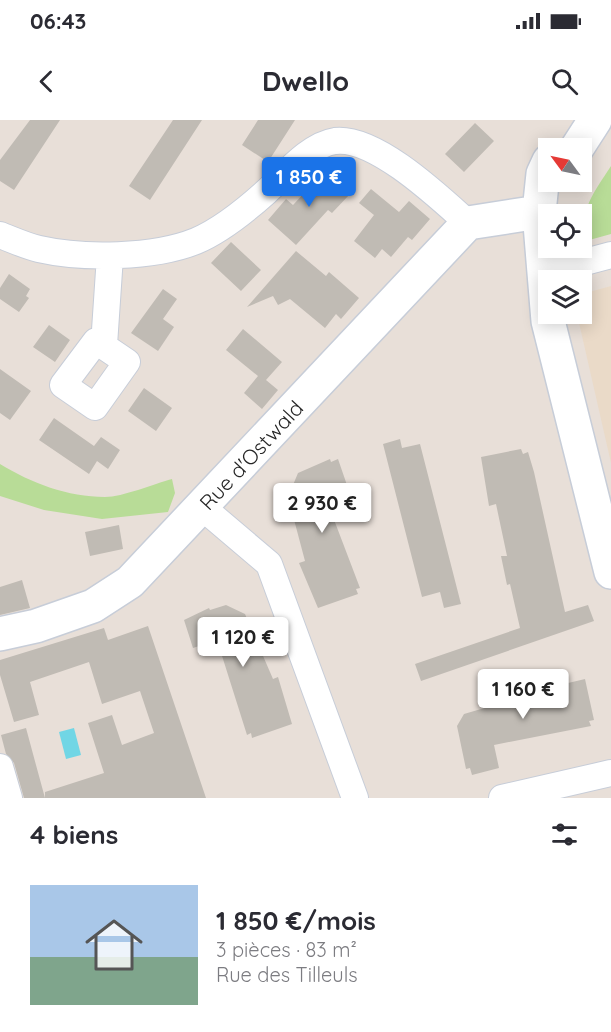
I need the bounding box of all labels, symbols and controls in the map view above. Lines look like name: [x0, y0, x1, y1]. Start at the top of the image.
text: 06:43: [30, 7, 86, 35]
text: Dwello: [262, 64, 349, 98]
icon: back: [30, 65, 63, 98]
icon: search: [548, 65, 581, 98]
north arrow: [538, 138, 592, 192]
map controls: [538, 138, 592, 324]
pin: 1 850 €: [254, 157, 364, 208]
text: 1 850 €: [276, 164, 342, 189]
button: locate: [538, 204, 592, 258]
button: layers: [538, 270, 592, 324]
street label: Rue d'Ostwald: [194, 395, 308, 515]
pin: 2 930 €: [267, 483, 377, 534]
text: 2 930 €: [287, 490, 357, 515]
pin: 1 120 €: [188, 617, 298, 668]
text: 1 120 €: [212, 624, 274, 649]
pin: 1 160 €: [468, 669, 578, 720]
text: 1 160 €: [492, 676, 554, 701]
text: 4 biens: [30, 818, 118, 851]
icon: filters: [548, 818, 581, 851]
text: 1 850 €/mois: [216, 904, 376, 937]
icon: home: [78, 909, 150, 981]
text: 3 pièces · 83 m²: [216, 937, 357, 962]
text: Rue des Tilleuls: [216, 962, 358, 987]

